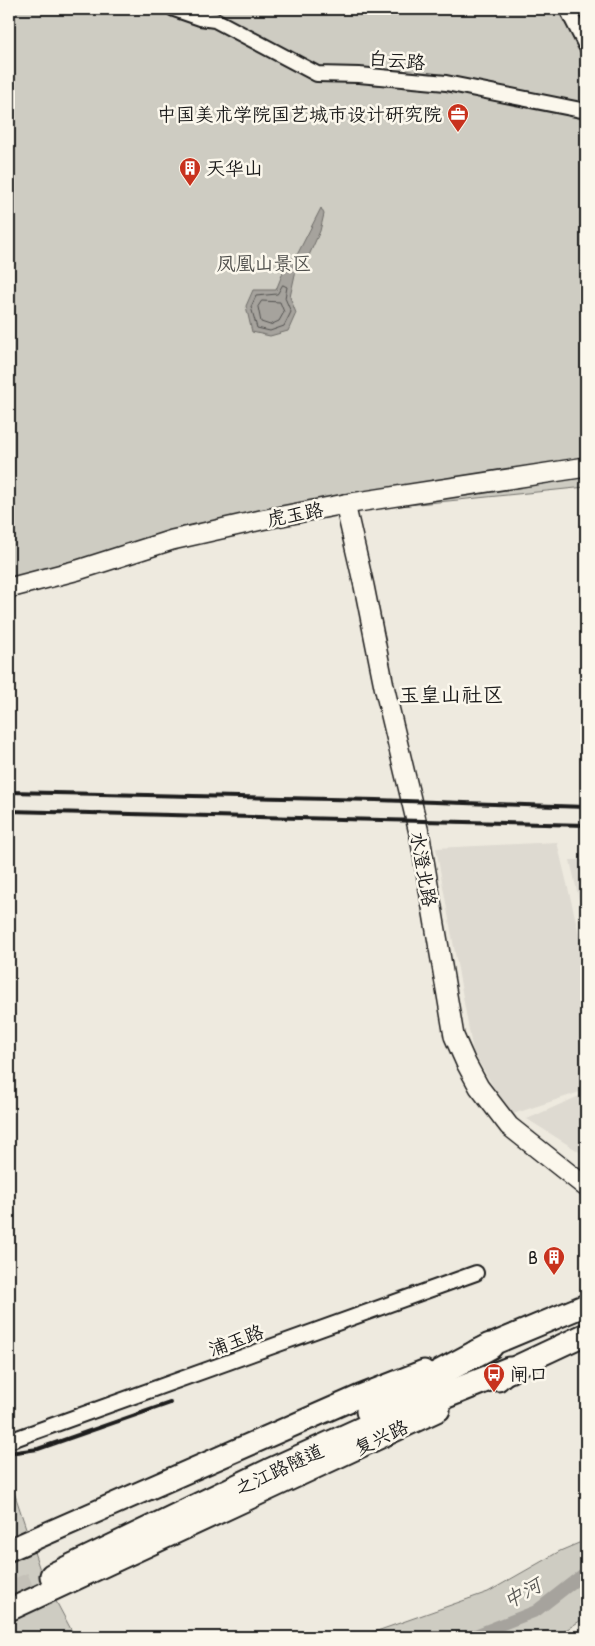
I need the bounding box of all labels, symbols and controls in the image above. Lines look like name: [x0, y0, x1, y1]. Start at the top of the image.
street label: 白云路: [367, 45, 427, 75]
place label: 中国美术学院国艺城市设计研究院: [157, 101, 442, 127]
office icon: 中国美术学院国艺城市设计研究院: [446, 102, 470, 133]
place label: 天华山: [206, 155, 263, 181]
building icon: 天华山: [178, 156, 202, 187]
park label: 凤凰山景区: [216, 250, 312, 276]
street label: 虎玉路: [265, 496, 325, 532]
district label: 玉皇山社区: [399, 680, 504, 709]
street label: 水澄北路: [405, 829, 443, 909]
place label: B: [528, 1244, 538, 1270]
building icon: B: [542, 1245, 566, 1276]
street label: 浦玉路: [205, 1318, 267, 1362]
place label: 闸口: [510, 1361, 548, 1387]
bus stop icon: 闸口: [482, 1362, 506, 1393]
street label: 复兴路: [350, 1413, 412, 1461]
street label: 之江路隧道: [230, 1437, 328, 1501]
water label: 中河: [498, 1570, 548, 1614]

